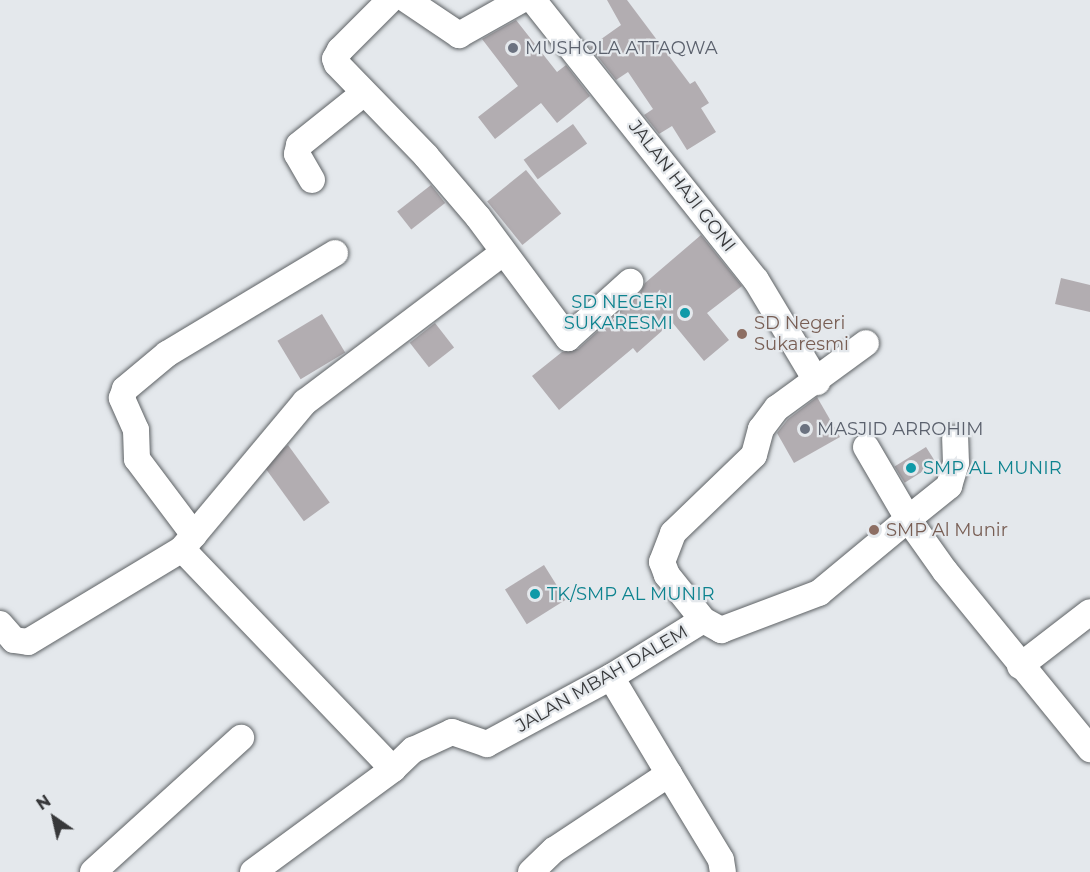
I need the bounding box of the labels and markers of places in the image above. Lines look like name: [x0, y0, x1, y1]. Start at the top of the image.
place label: MUSHOLA ATTAQWA: [525, 37, 718, 59]
marker: MUSHOLA ATTAQWA: [506, 41, 520, 55]
place label: SD NEGERI SUKARESMI: [564, 292, 673, 334]
marker: SD NEGERI SUKARESMI: [678, 306, 692, 320]
place label: SD Negeri Sukaresmi: [754, 313, 849, 356]
marker: SD Negeri Sukaresmi: [735, 327, 749, 341]
place label: MASJID ARROHIM: [817, 418, 983, 440]
marker: MASJID ARROHIM: [798, 422, 812, 436]
place label: SMP AL MUNIR: [923, 457, 1062, 479]
marker: SMP AL MUNIR: [904, 461, 918, 475]
place label: SMP Al Munir: [886, 519, 1008, 541]
marker: SMP Al Munir: [867, 523, 881, 537]
place label: TK/SMP AL MUNIR: [547, 583, 715, 605]
marker: TK/SMP AL MUNIR: [528, 587, 542, 601]

